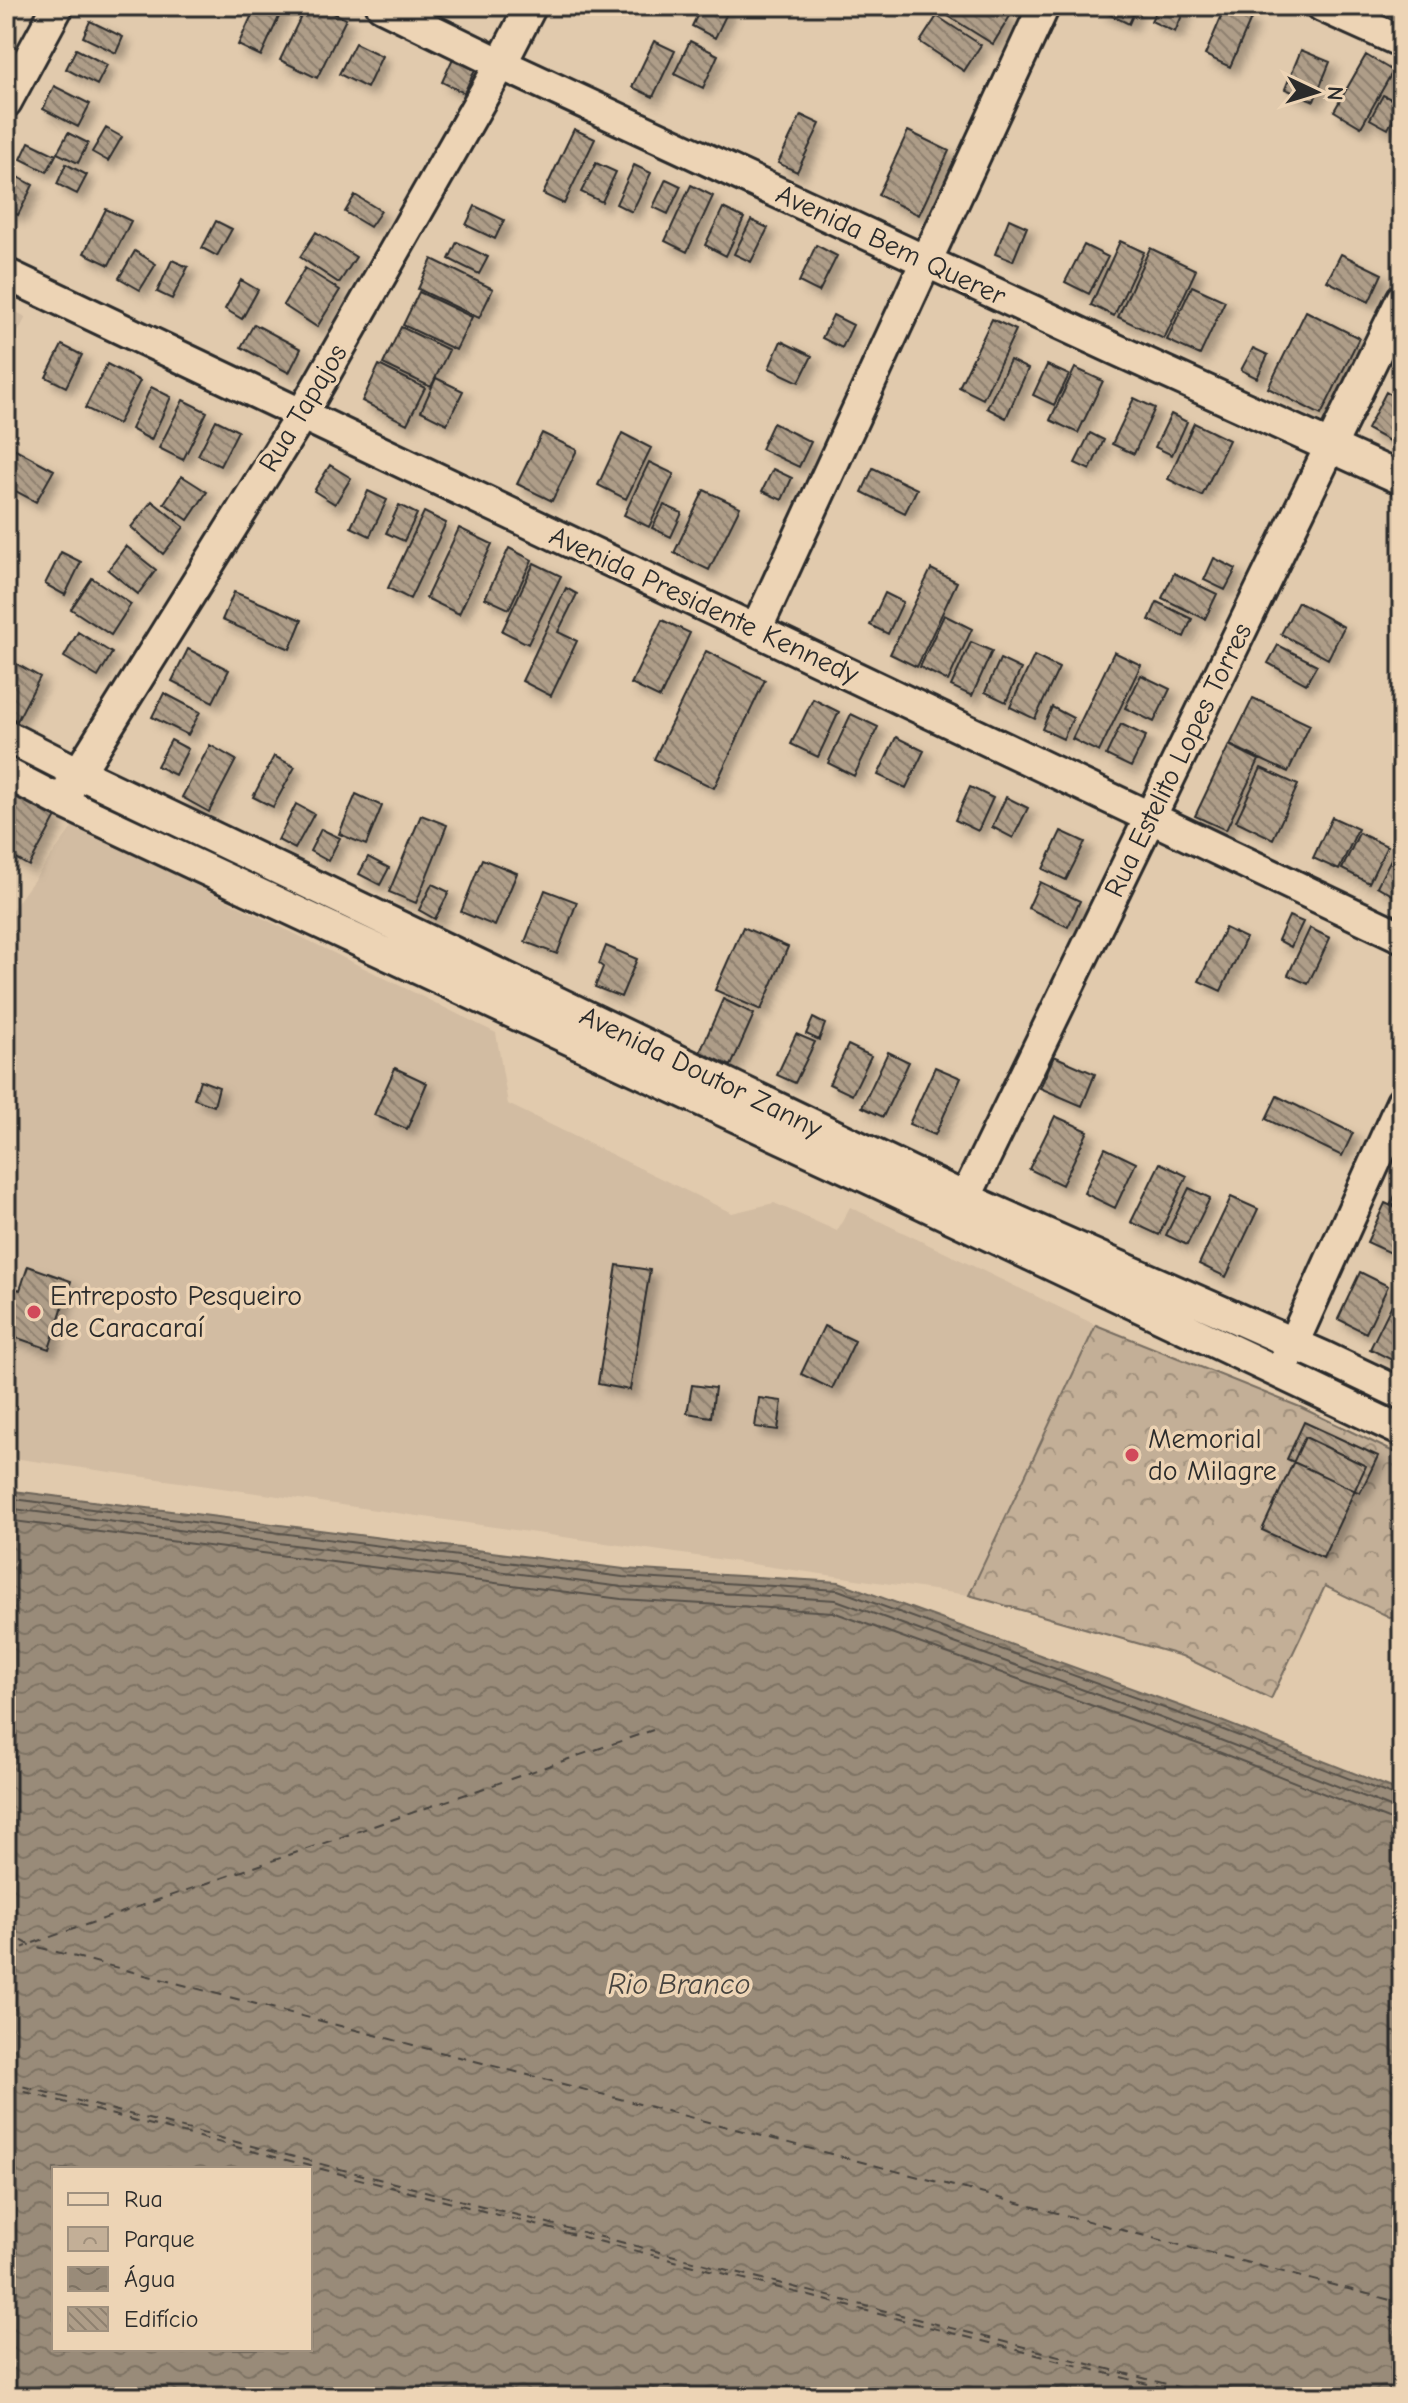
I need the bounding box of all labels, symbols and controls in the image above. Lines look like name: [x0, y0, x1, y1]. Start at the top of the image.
north arrow: [1276, 52, 1356, 132]
text: N: [1321, 85, 1348, 101]
street label: Avenida Bem Querer: [771, 178, 1011, 312]
street label: Rua Tapajos: [252, 338, 354, 478]
street label: Avenida Presidente Kennedy: [544, 519, 864, 691]
street label: Rua Estelito Lopes Torres: [1098, 618, 1258, 902]
street label: Avenida Doutor Zanny: [575, 999, 828, 1145]
place label: Entreposto Pesqueiro de Caracaraí: [50, 1280, 302, 1344]
marker: Entreposto Pesqueiro de Caracaraí: [25, 1303, 43, 1321]
place label: Memorial do Milagre: [1148, 1423, 1277, 1487]
marker: Memorial do Milagre: [1123, 1446, 1141, 1464]
water label: Rio Branco: [608, 1967, 750, 2002]
legend: [52, 2167, 312, 2351]
text: Rua: [124, 2185, 163, 2213]
text: Parque: [124, 2225, 195, 2253]
text: Água: [124, 2265, 175, 2293]
text: Edifício: [124, 2305, 199, 2333]

